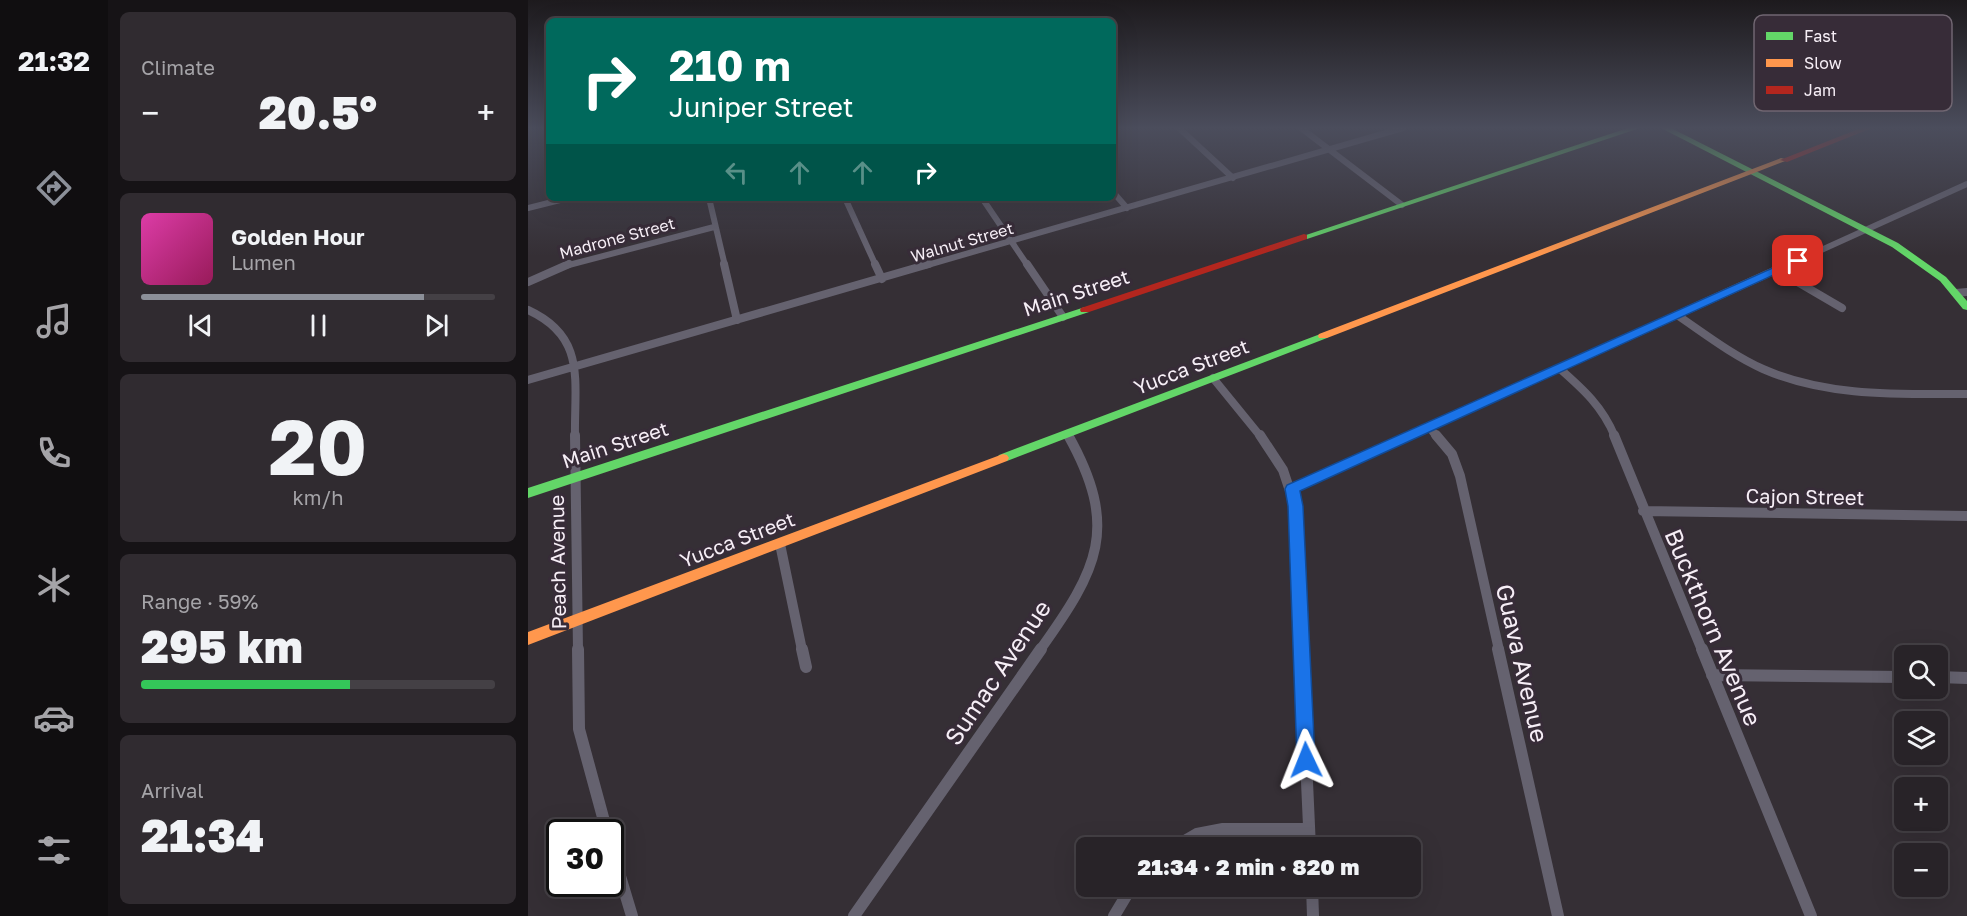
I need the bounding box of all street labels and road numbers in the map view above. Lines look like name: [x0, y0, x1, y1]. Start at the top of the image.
street label: Madrone Street: [557, 213, 677, 263]
street label: Walnut Street: [908, 218, 1016, 266]
street label: Main Street: [1020, 264, 1132, 320]
street label: Yucca Street: [1130, 333, 1252, 399]
street label: Main Street: [559, 416, 671, 472]
street label: Cajon Street: [1745, 483, 1865, 509]
street label: Peach Avenue: [544, 494, 570, 630]
street label: Yucca Street: [676, 506, 798, 572]
street label: Buckthorn Avenue: [1659, 524, 1769, 730]
street label: Guava Avenue: [1491, 581, 1555, 745]
street label: Sumac Avenue: [938, 594, 1056, 750]

